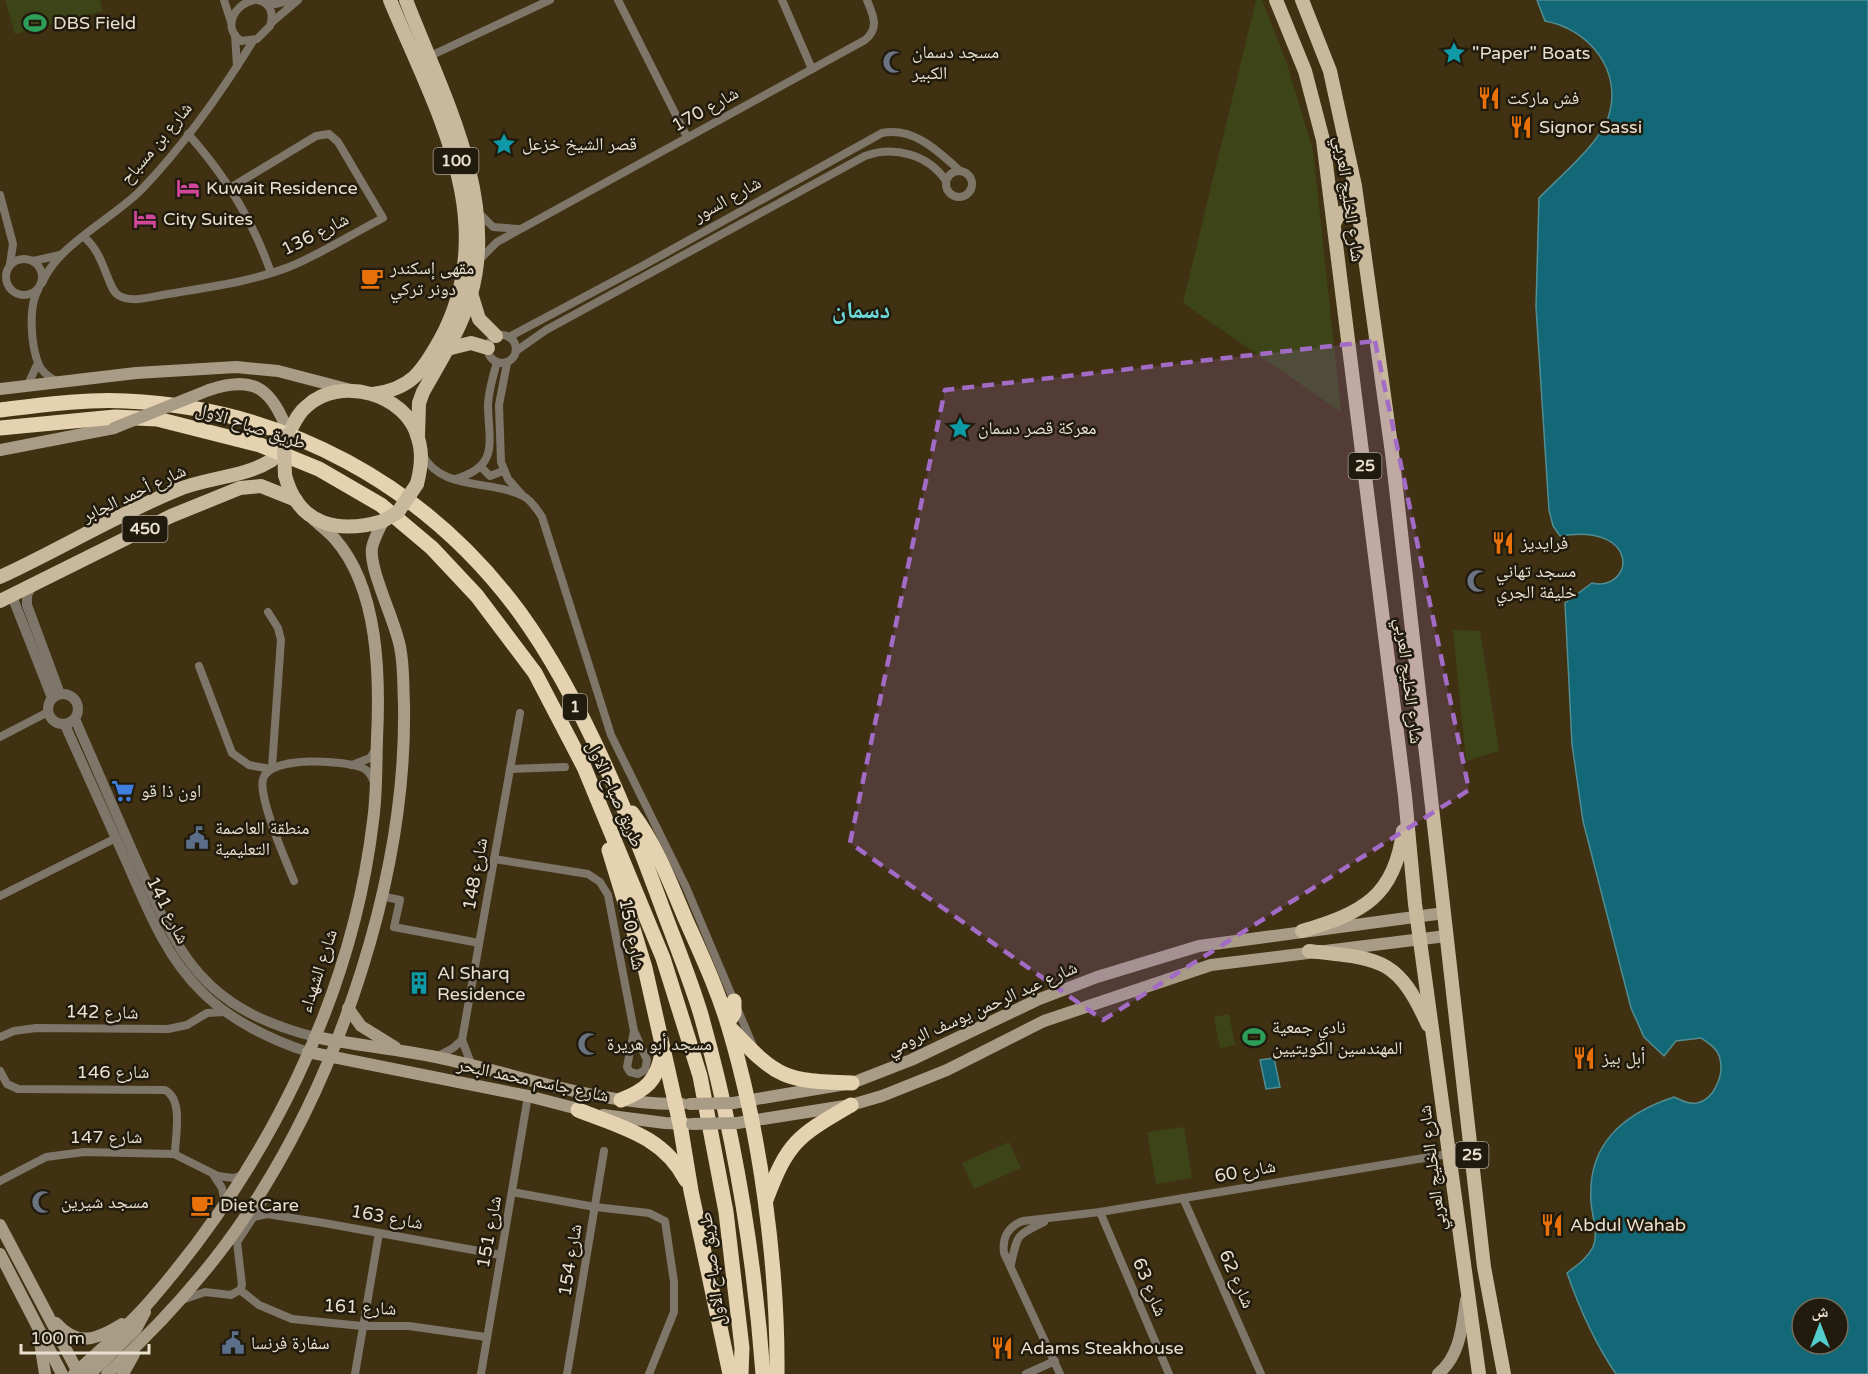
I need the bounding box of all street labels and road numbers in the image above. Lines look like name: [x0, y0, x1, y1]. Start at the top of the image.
street label: شارع 170: [668, 82, 742, 136]
street label: شارع بن مسباح: [115, 97, 197, 189]
street label: شارع الخليج العربي: [1326, 135, 1369, 264]
road number: 100: [434, 148, 478, 174]
street label: شارع السور: [688, 171, 765, 227]
street label: شارع 136: [278, 208, 352, 260]
street label: طريق صباح الاول: [193, 398, 309, 455]
road number: 25: [1348, 453, 1382, 479]
street label: شارع أحمد الجابر: [78, 459, 189, 527]
road number: 450: [122, 516, 168, 542]
street label: شارع الخليج العربي: [1387, 617, 1428, 746]
road number: 1: [563, 694, 587, 720]
street label: طريق صباح الاول: [581, 737, 648, 851]
street label: شارع 148: [458, 836, 492, 912]
street label: شارع 141: [142, 873, 194, 947]
street label: شارع 150: [614, 896, 650, 972]
street label: شارع الشهداء: [294, 926, 342, 1016]
street label: شارع عبد الرحمن يوسف الرومي: [883, 956, 1082, 1063]
street label: شارع 142: [65, 1000, 139, 1024]
street label: شارع جاسم محمد البحر: [454, 1053, 611, 1108]
street label: شارع 146: [77, 1061, 149, 1083]
street label: شارع الخليج العربي: [1413, 1103, 1454, 1232]
street label: شارع 147: [70, 1126, 142, 1148]
road number: 25: [1456, 1142, 1488, 1168]
street label: شارع 60: [1213, 1155, 1277, 1187]
street label: شارع 151: [472, 1194, 506, 1270]
street label: شارع 163: [349, 1200, 425, 1234]
street label: طريق صباح الاول: [694, 1211, 731, 1327]
street label: شارع 154: [553, 1222, 587, 1298]
street label: شارع 62: [1214, 1246, 1260, 1312]
street label: شارع 63: [1128, 1254, 1172, 1320]
street label: شارع 161: [323, 1294, 397, 1320]

